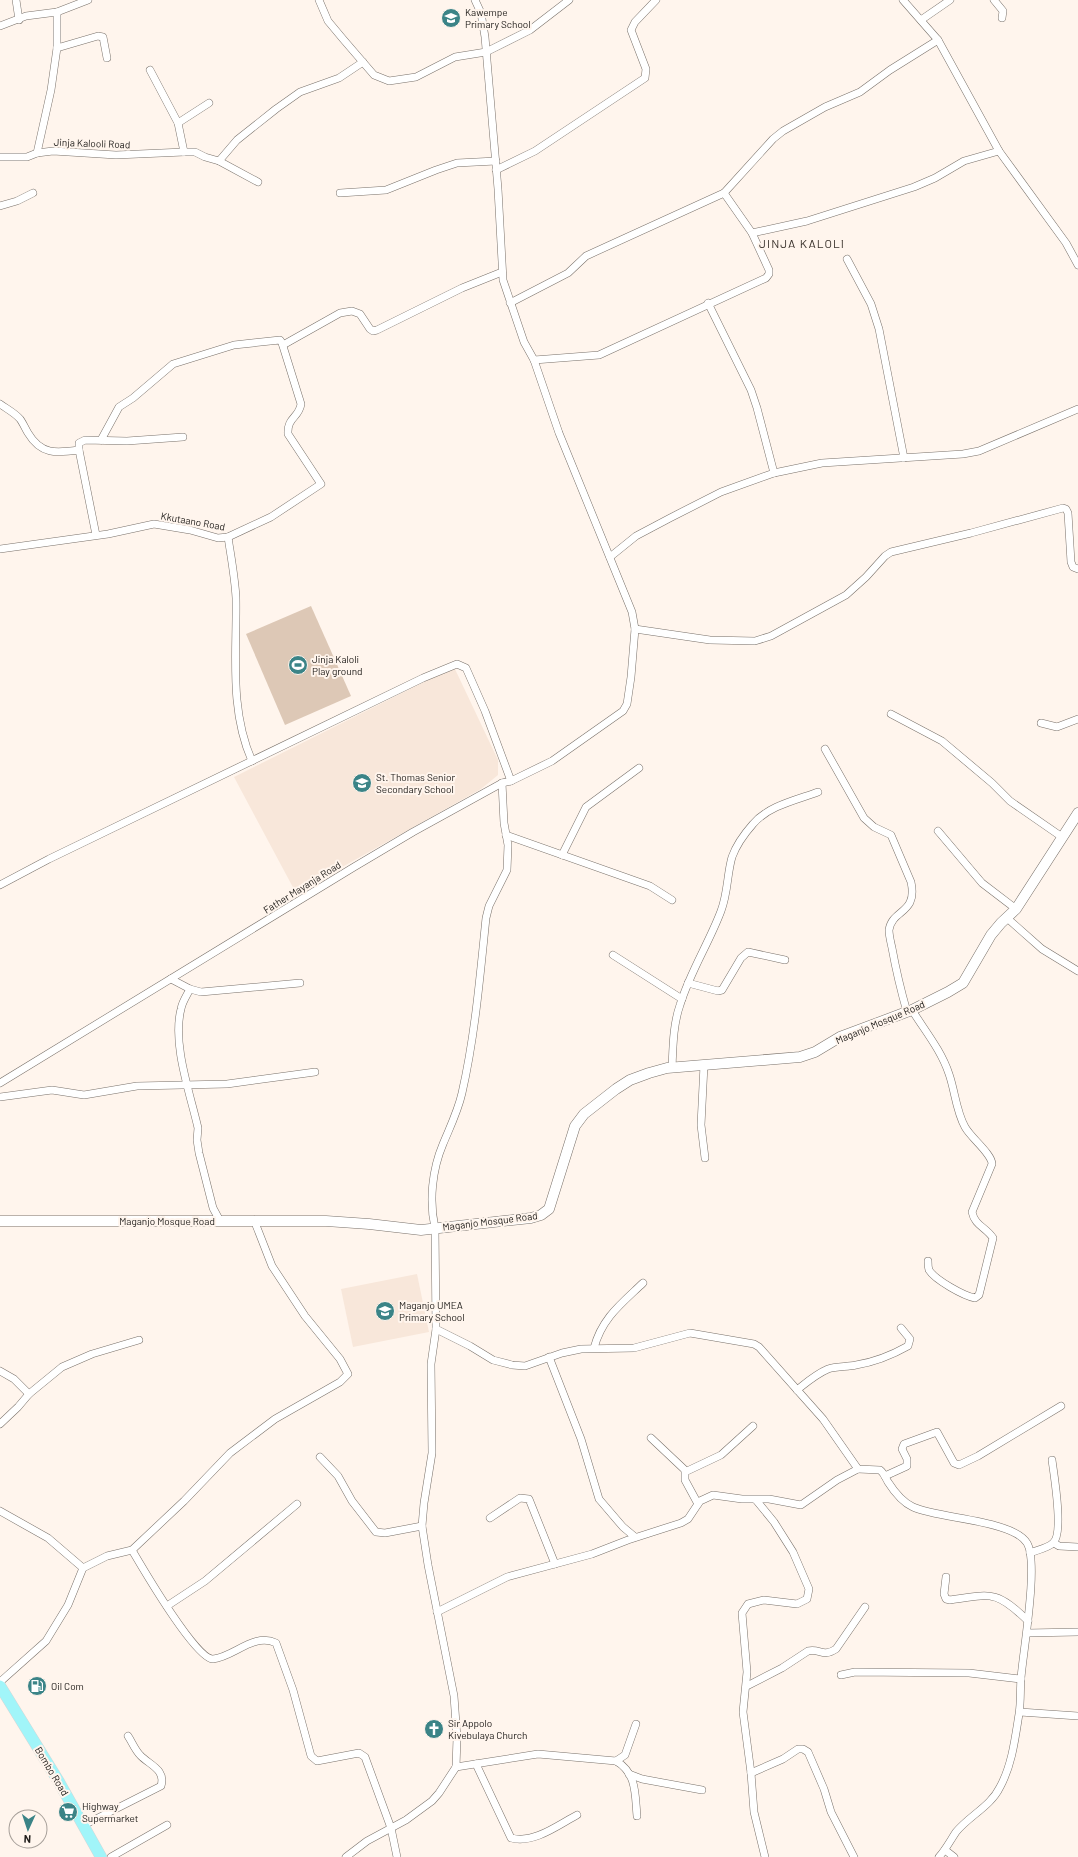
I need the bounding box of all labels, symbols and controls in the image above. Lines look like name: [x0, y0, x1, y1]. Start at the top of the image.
place label: Kawempe Primary School: [465, 6, 531, 30]
school or university icon: Kawempe Primary School: [440, 7, 462, 29]
street label: Jinja Kalooli Road: [53, 136, 131, 150]
district label: JINJA KALOLI: [759, 236, 845, 250]
street label: Kkutaano Road: [160, 509, 226, 533]
place label: Jinja Kaloli Play ground: [312, 653, 362, 677]
sports icon: Jinja Kaloli Play ground: [287, 654, 309, 676]
place label: St. Thomas Senior Secondary School: [376, 771, 455, 795]
school or university icon: St. Thomas Senior Secondary School: [351, 772, 373, 794]
street label: Father Mayanja Road: [261, 858, 343, 916]
street label: Maganjo Mosque Road: [834, 998, 926, 1046]
street label: Maganjo Mosque Road: [442, 1209, 538, 1233]
street label: Maganjo Mosque Road: [119, 1215, 215, 1227]
place label: Maganjo UMEA Primary School: [399, 1299, 465, 1323]
school or university icon: Maganjo UMEA Primary School: [374, 1300, 396, 1322]
fuel station icon: Oil Com: [26, 1675, 48, 1697]
place label: Oil Com: [51, 1680, 84, 1692]
place label: Sir Appolo Kivebulaya Church: [448, 1717, 527, 1741]
church icon: Sir Appolo Kivebulaya Church: [423, 1718, 445, 1740]
street label: Bombo Road: [33, 1744, 71, 1798]
place label: Highway Supermarket: [82, 1800, 139, 1824]
supermarket icon: Highway Supermarket: [57, 1801, 79, 1823]
north arrow: [8, 1809, 48, 1849]
text: N: [23, 1833, 31, 1846]

